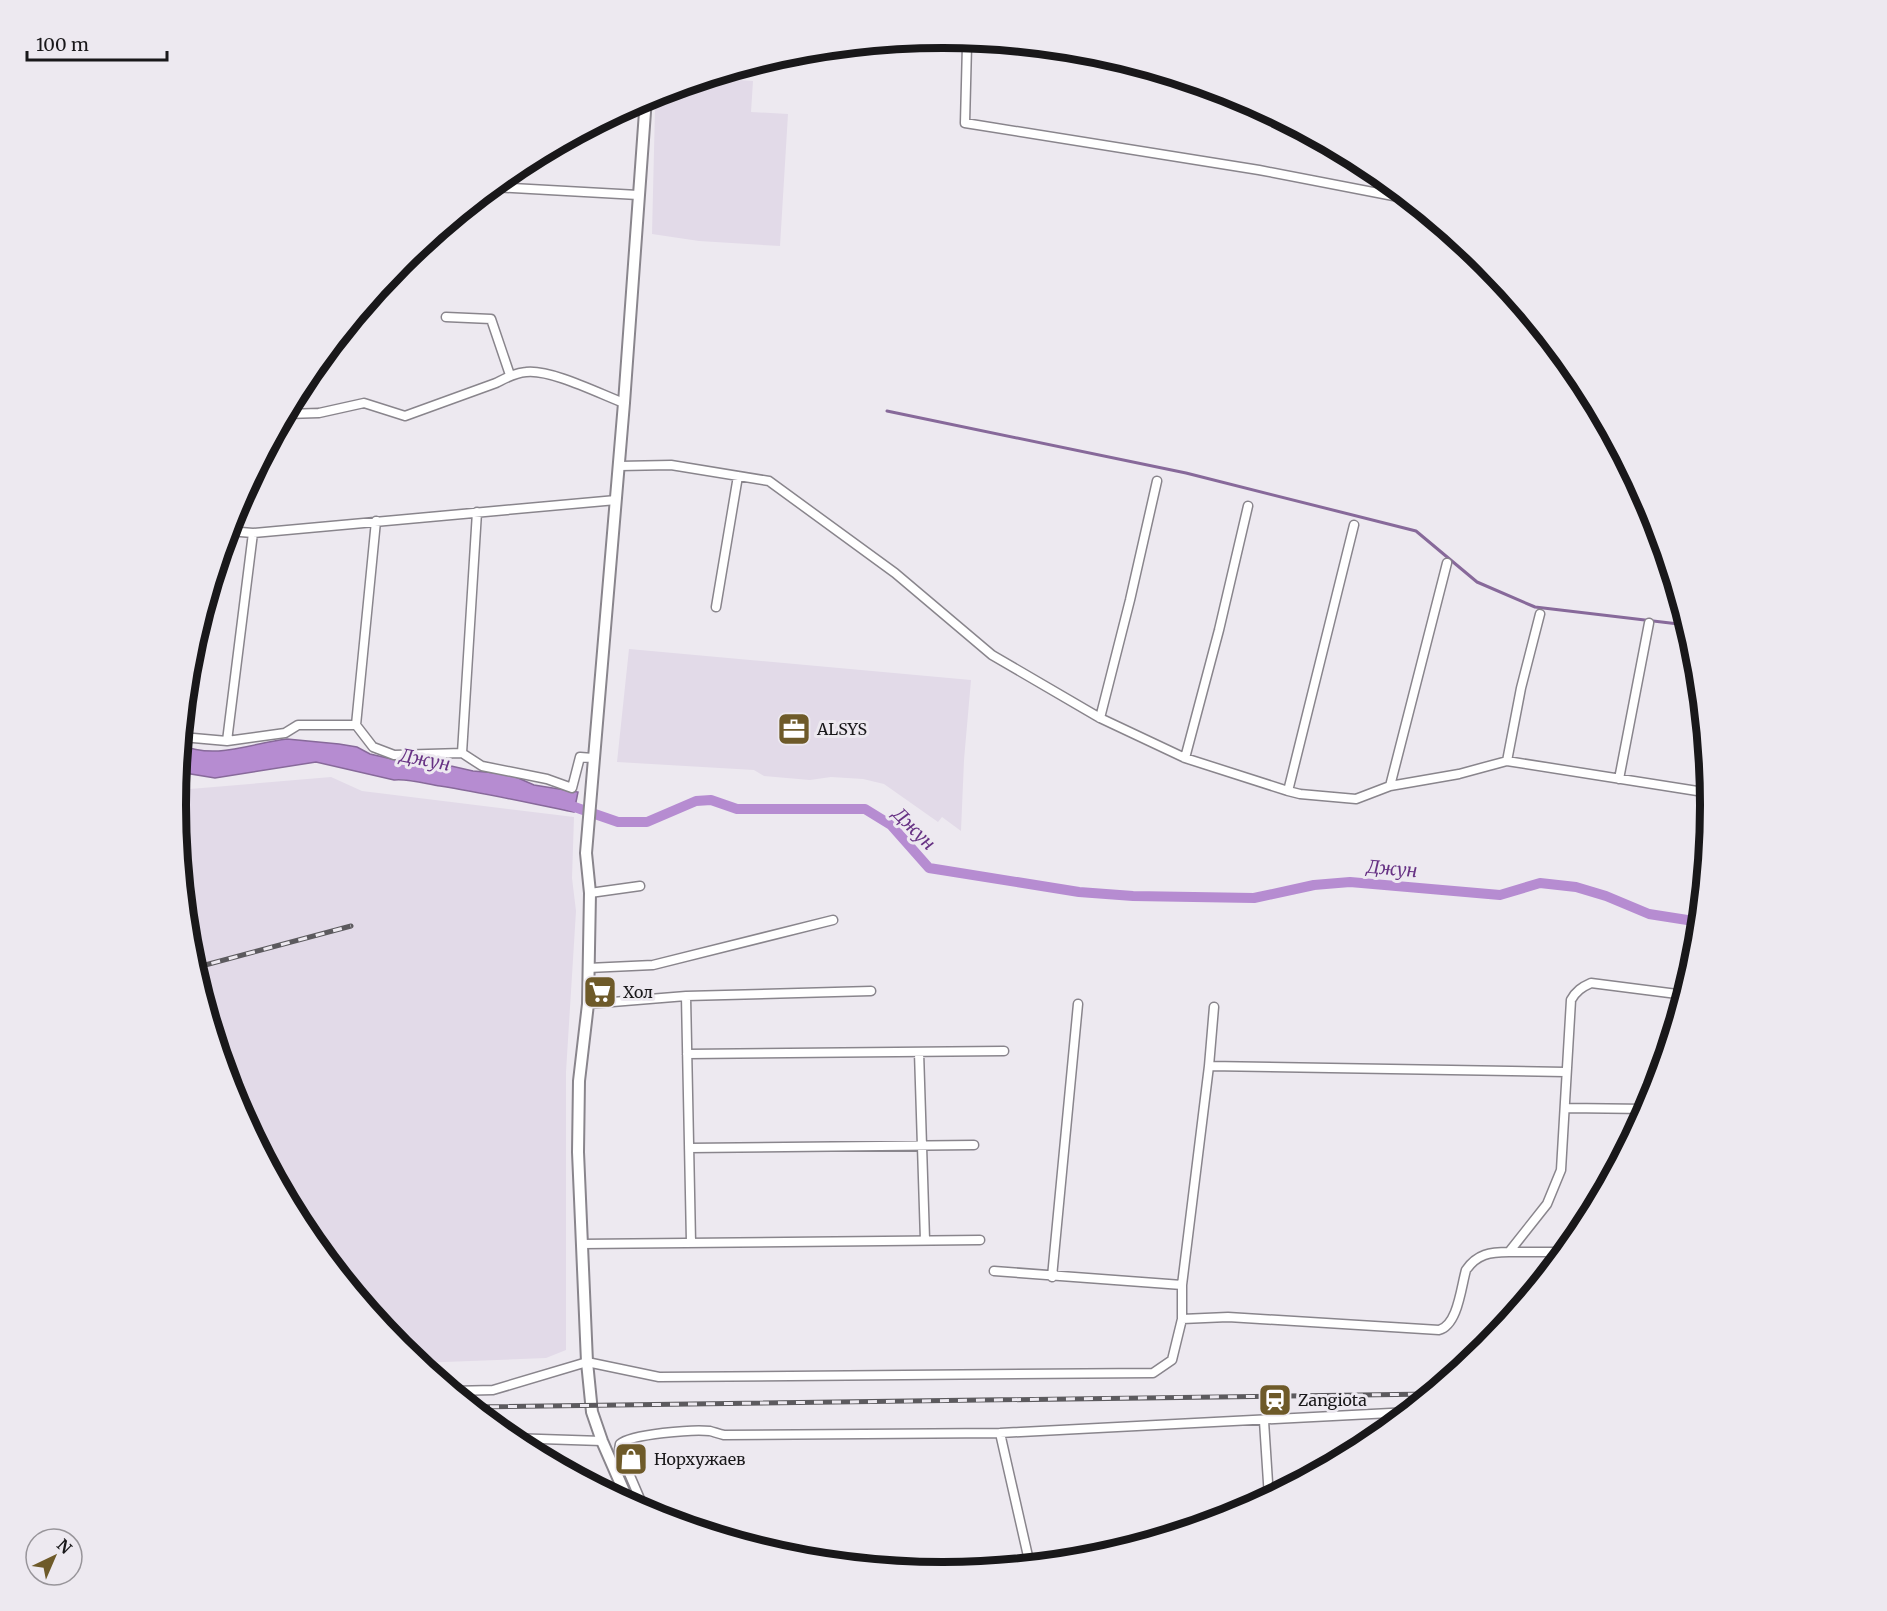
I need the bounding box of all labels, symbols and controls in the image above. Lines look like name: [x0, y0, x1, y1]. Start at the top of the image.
scale bar: [27, 24, 166, 62]
text: 100 m: [36, 33, 89, 56]
office icon: ALSYS: [776, 711, 812, 747]
place label: ALSYS: [816, 719, 867, 739]
water label: Джун: [396, 743, 452, 776]
water label: Джун: [887, 801, 940, 855]
water label: Джун: [1364, 855, 1418, 882]
supermarket icon: Хол: [582, 974, 618, 1010]
place label: Хол: [623, 982, 653, 1002]
station icon: Zangiota: [1257, 1382, 1293, 1418]
place label: Zangiota: [1298, 1390, 1367, 1410]
shop icon: Норхужаев: [613, 1441, 649, 1477]
place label: Норхужаев: [654, 1449, 745, 1469]
north arrow: [24, 1527, 84, 1587]
text: N: [53, 1535, 76, 1558]

